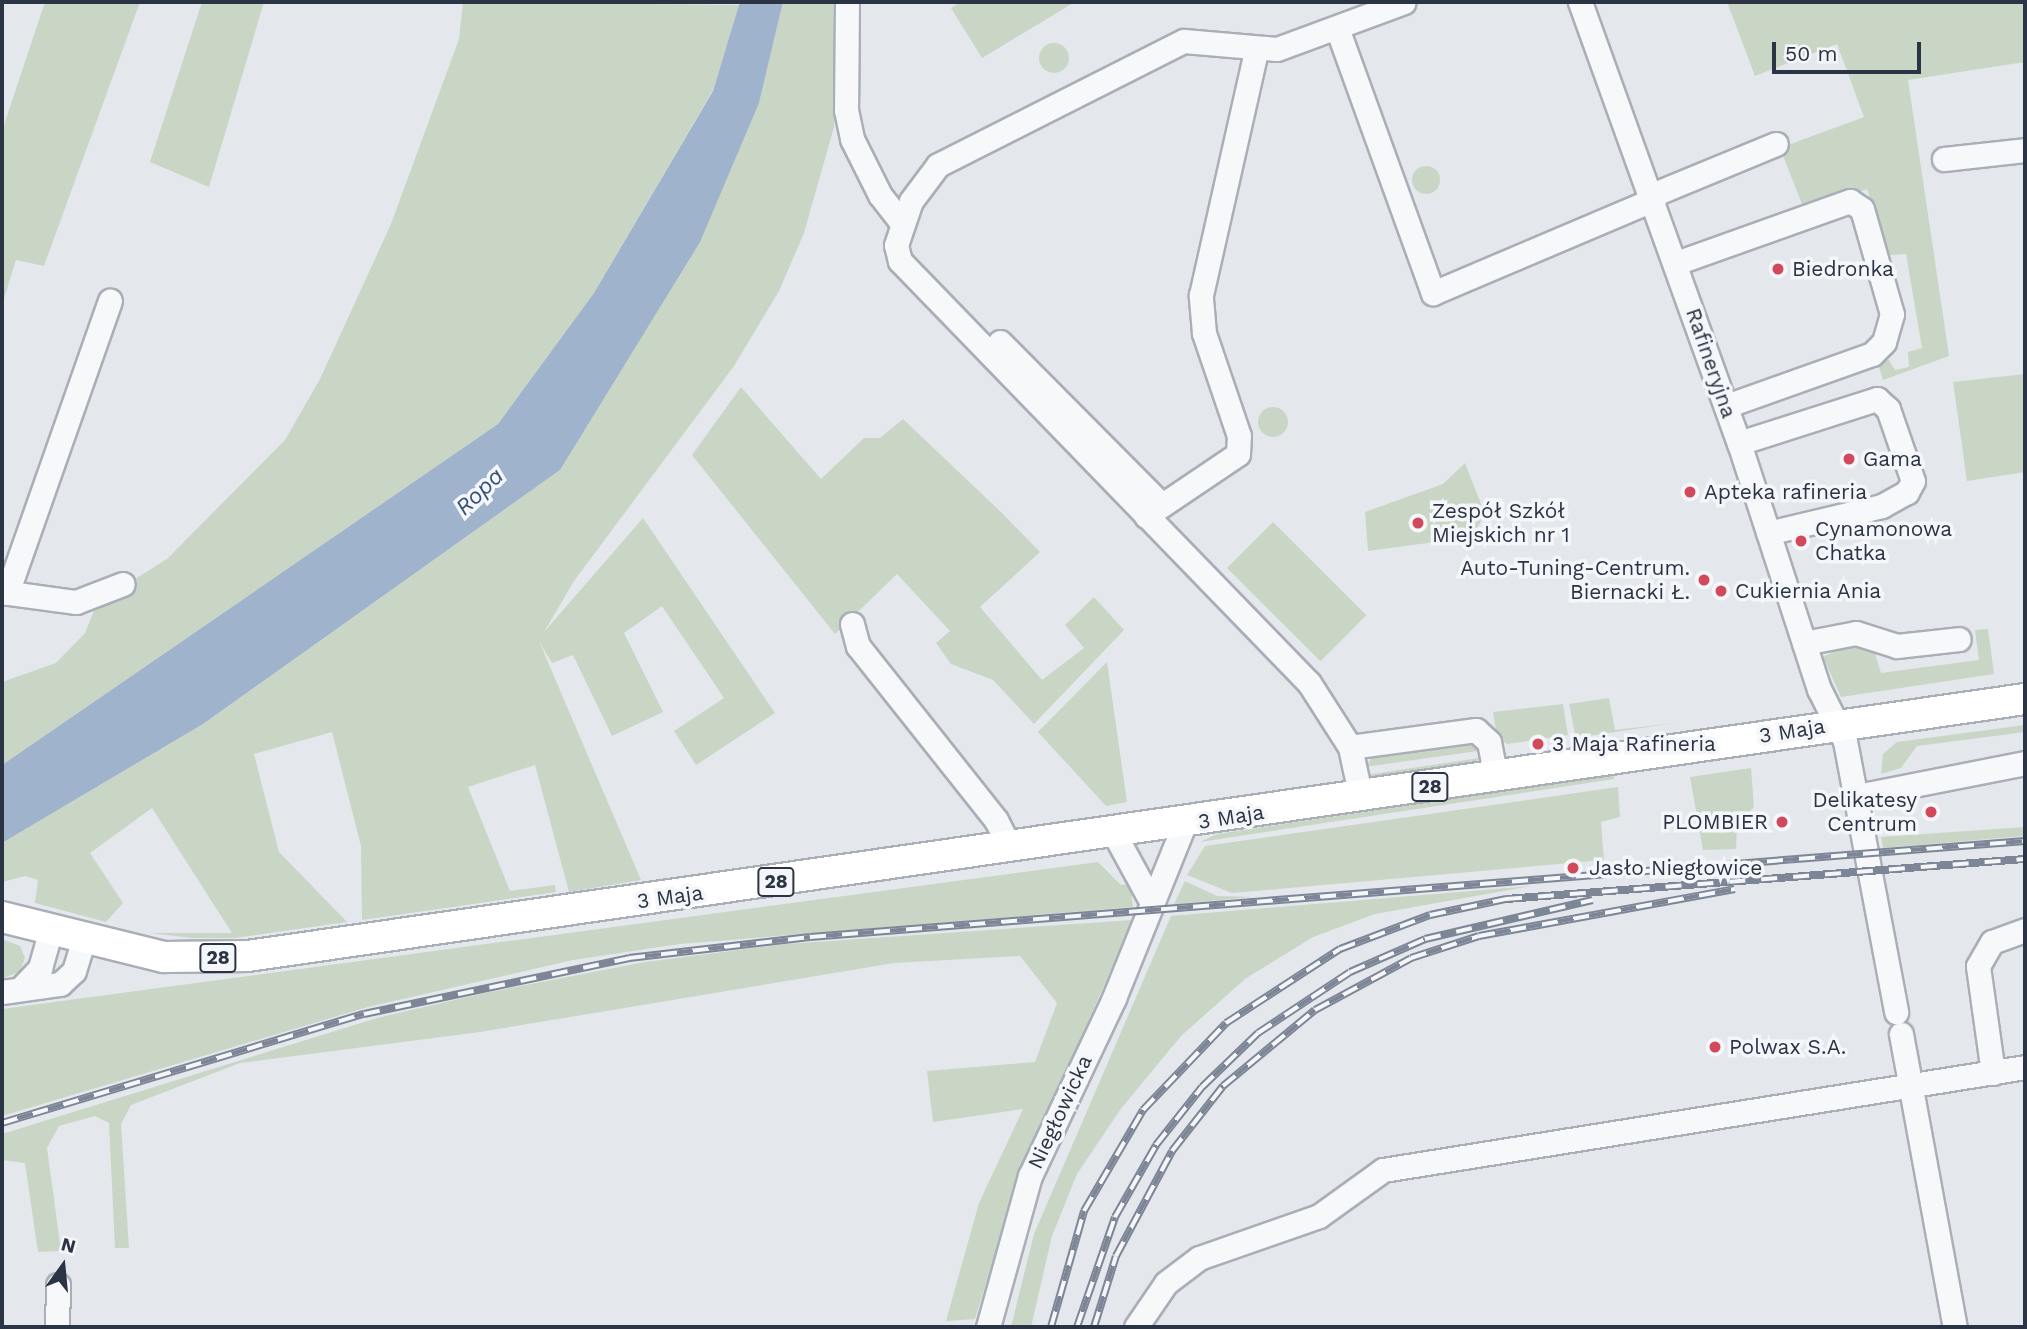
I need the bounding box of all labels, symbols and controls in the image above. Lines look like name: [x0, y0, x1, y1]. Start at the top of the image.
scale bar: [1775, 28, 1924, 72]
text: 50 m: [1785, 41, 1837, 66]
place label: Biedronka: [1792, 256, 1894, 282]
marker: Biedronka: [1770, 261, 1786, 277]
street label: Rafineryjna: [1680, 305, 1742, 421]
place label: Gama: [1863, 446, 1922, 472]
marker: Gama: [1841, 451, 1857, 467]
water label: Ropa: [450, 463, 510, 521]
place label: Apteka rafineria: [1704, 479, 1868, 505]
marker: Apteka rafineria: [1682, 484, 1698, 500]
place label: Zespół Szkół Miejskich nr 1: [1432, 498, 1571, 548]
marker: Zespół Szkół Miejskich nr 1: [1410, 515, 1426, 531]
place label: Cynamonowa Chatka: [1815, 516, 1952, 566]
marker: Cynamonowa Chatka: [1793, 533, 1809, 549]
place label: Auto-Tuning-Centrum. Biernacki Ł.: [1460, 555, 1690, 605]
marker: Auto-Tuning-Centrum. Biernacki Ł.: [1696, 572, 1712, 588]
place label: Cukiernia Ania: [1735, 578, 1883, 604]
marker: Cukiernia Ania: [1713, 583, 1729, 599]
street label: 3 Maja: [1757, 713, 1827, 749]
place label: 3 Maja Rafineria: [1552, 731, 1716, 757]
marker: 3 Maja Rafineria: [1530, 736, 1546, 752]
road number: 28: [1411, 772, 1449, 802]
place label: Delikatesy Centrum: [1812, 787, 1917, 837]
street label: 3 Maja: [1196, 799, 1266, 835]
marker: Delikatesy Centrum: [1923, 804, 1939, 820]
place label: PLOMBIER: [1662, 809, 1768, 835]
marker: PLOMBIER: [1774, 814, 1790, 830]
place label: Jasło Niegłowice: [1589, 855, 1762, 881]
marker: Jasło Niegłowice: [1563, 858, 1583, 878]
road number: 28: [757, 866, 795, 898]
street label: 3 Maja: [635, 880, 705, 914]
road number: 28: [199, 942, 237, 974]
place label: Polwax S.A.: [1729, 1034, 1847, 1060]
marker: Polwax S.A.: [1707, 1039, 1723, 1055]
street label: Niegłowicka: [1023, 1051, 1097, 1173]
north arrow: [28, 1231, 98, 1301]
text: N: [59, 1232, 78, 1258]

